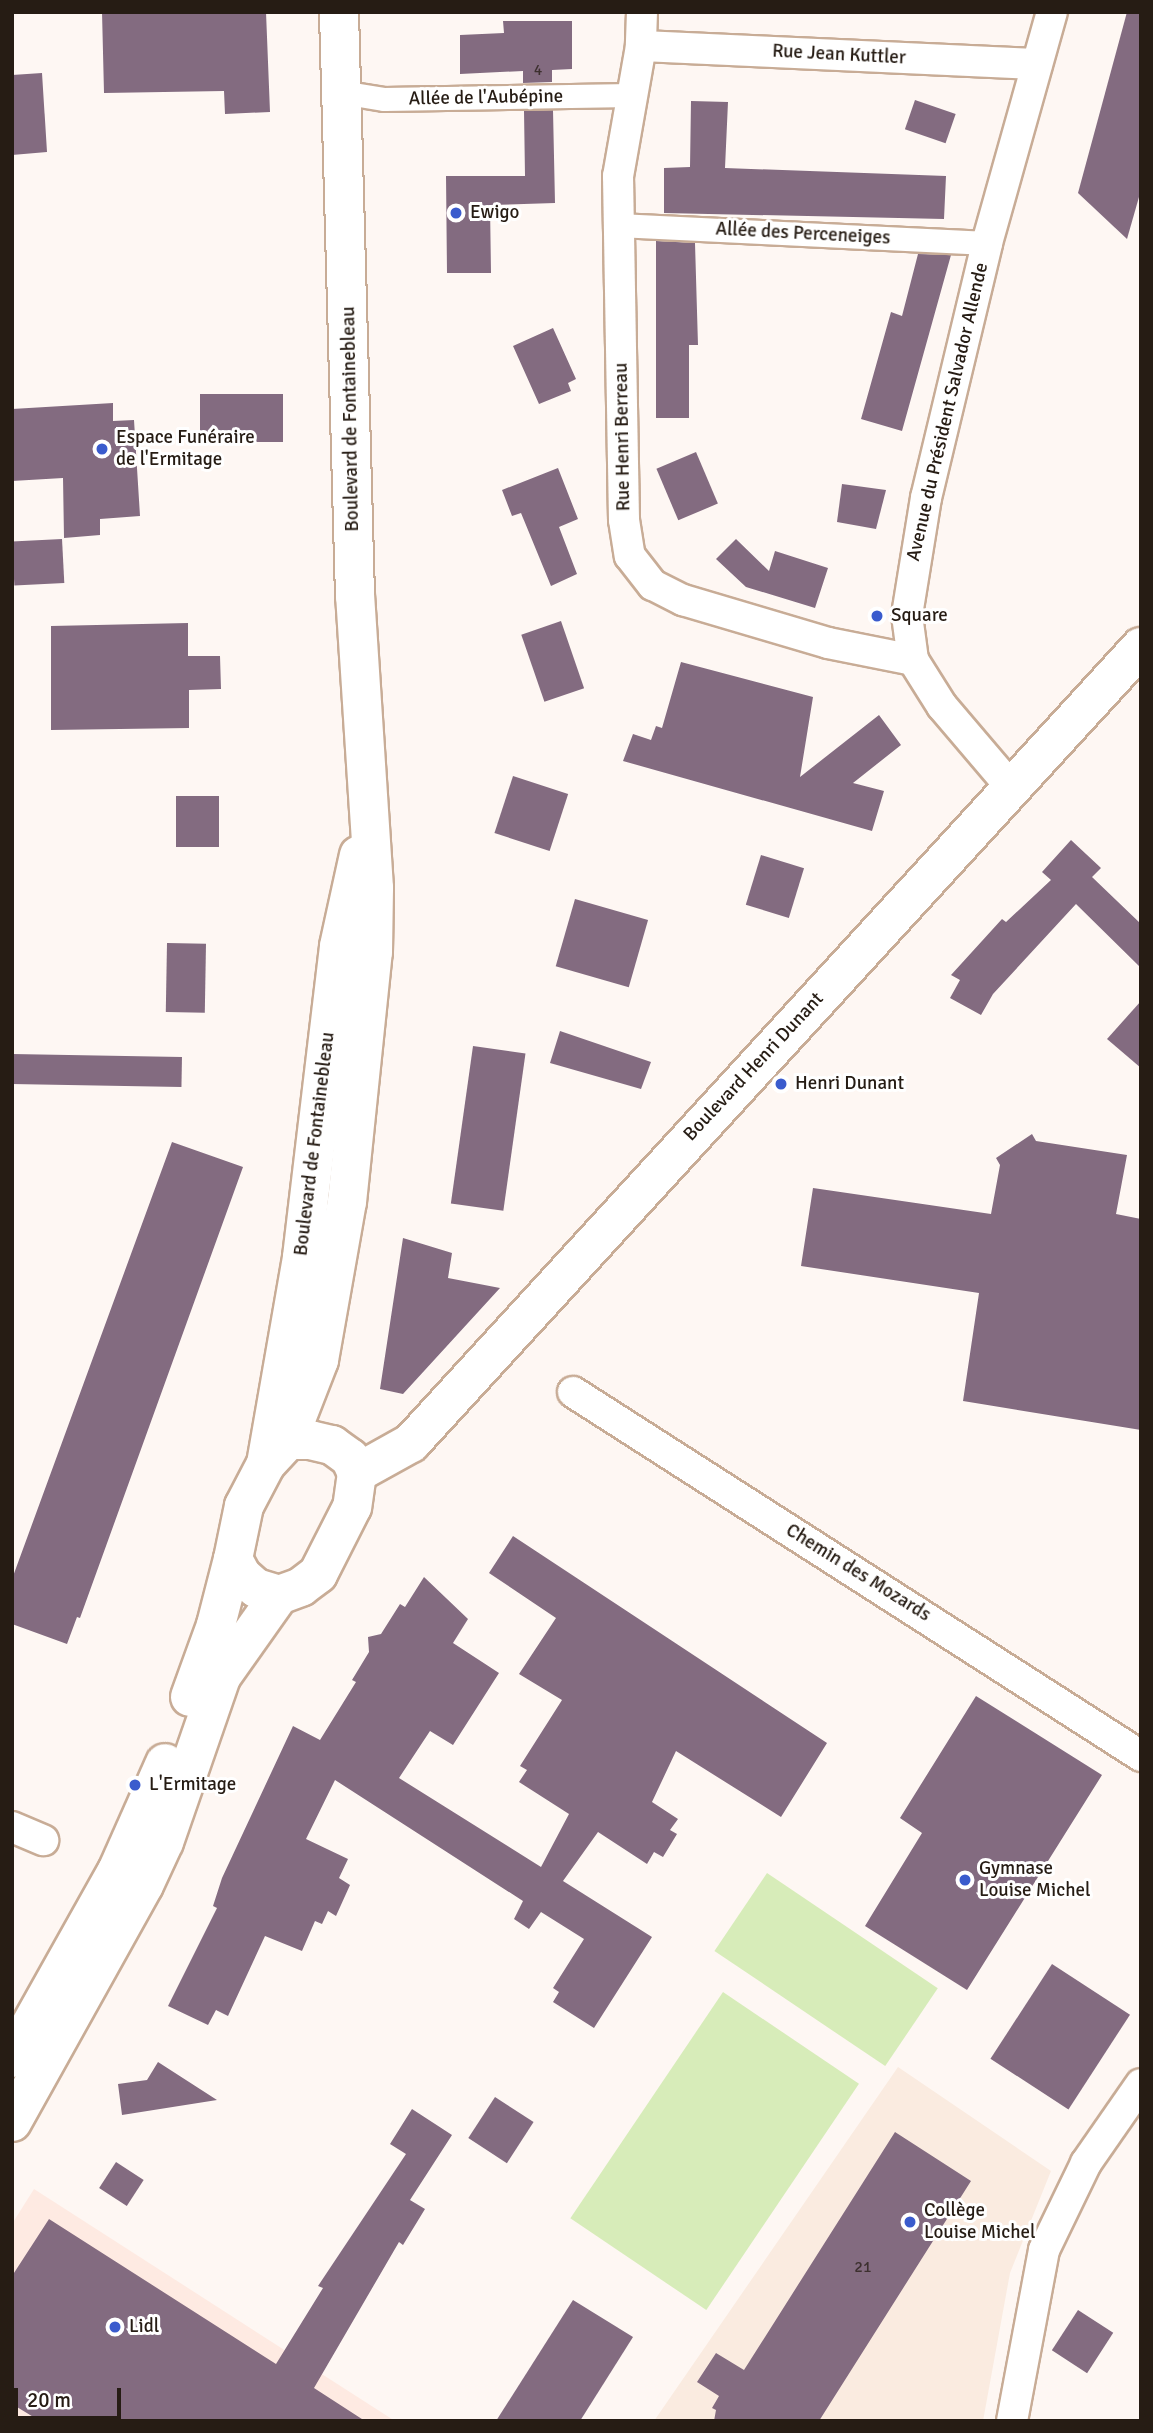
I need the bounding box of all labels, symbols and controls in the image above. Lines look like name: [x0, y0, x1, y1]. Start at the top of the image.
street label: Rue Jean Kuttler: [772, 40, 906, 70]
house number: 4: [534, 60, 542, 80]
street label: Allée de l'Aubépine: [409, 85, 563, 111]
place label: Ewigo: [470, 202, 520, 224]
marker: Ewigo: [448, 205, 464, 221]
street label: Allée des Perceneiges: [715, 218, 891, 250]
street label: Avenue du Président Salvador Allende: [903, 261, 993, 563]
street label: Boulevard de Fontainebleau: [338, 306, 364, 532]
street label: Rue Henri Berreau: [610, 363, 636, 511]
place label: Espace Funéraire de l'Ermitage: [116, 427, 255, 471]
marker: Espace Funéraire de l'Ermitage: [94, 441, 110, 457]
place label: Square: [891, 605, 948, 627]
marker: Square: [869, 608, 885, 624]
street label: Boulevard Henri Dunant: [679, 988, 829, 1146]
street label: Boulevard de Fontainebleau: [290, 1031, 340, 1257]
place label: Henri Dunant: [795, 1073, 904, 1095]
marker: Henri Dunant: [773, 1076, 789, 1092]
street label: Chemin des Mozards: [781, 1519, 935, 1627]
place label: L'Ermitage: [149, 1774, 236, 1796]
marker: L'Ermitage: [127, 1777, 143, 1793]
place label: Gymnase Louise Michel: [979, 1858, 1091, 1902]
marker: Gymnase Louise Michel: [957, 1872, 973, 1888]
place label: Collège Louise Michel: [924, 2200, 1036, 2244]
marker: Collège Louise Michel: [902, 2214, 918, 2230]
house number: 21: [854, 2257, 872, 2277]
place label: Lidl: [129, 2316, 159, 2338]
marker: Lidl: [107, 2319, 123, 2335]
scale bar: [18, 2374, 124, 2418]
text: 20 m: [27, 2387, 71, 2413]

